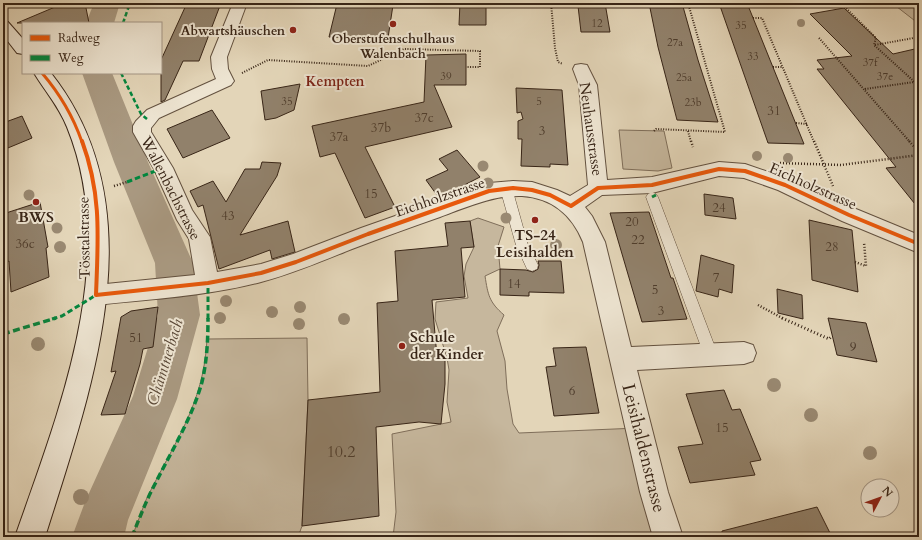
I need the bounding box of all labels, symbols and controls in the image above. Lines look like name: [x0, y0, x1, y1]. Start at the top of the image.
house number: 12: [591, 16, 603, 31]
house number: 35: [735, 18, 747, 33]
marker: Oberstufenschulhaus Walenbach: [388, 19, 398, 29]
legend: [22, 22, 162, 74]
place label: Abwartshäuschen: [181, 22, 286, 40]
marker: Abwartshäuschen: [288, 25, 298, 35]
text: Radweg: [58, 30, 100, 46]
place label: Oberstufenschulhaus Walenbach: [332, 30, 455, 63]
house number: 27a: [667, 35, 683, 50]
house number: 33: [747, 49, 759, 64]
text: Weg: [57, 50, 84, 66]
house number: 37f: [863, 55, 879, 70]
house number: 39: [440, 69, 452, 84]
house number: 37e: [877, 69, 893, 84]
house number: 25a: [676, 70, 692, 85]
district label: Kempten: [306, 72, 364, 91]
street label: Neuhausstrasse: [575, 81, 607, 177]
house number: 35: [281, 94, 293, 109]
house number: 5: [536, 94, 542, 109]
house number: 23b: [684, 95, 702, 110]
house number: 31: [767, 102, 781, 120]
house number: 37c: [414, 109, 434, 127]
house number: 37b: [371, 119, 391, 137]
house number: 3: [539, 122, 545, 140]
house number: 37a: [330, 128, 349, 146]
street label: Wallenbachstrasse: [136, 132, 206, 244]
street label: Eichholzstrasse: [766, 158, 860, 214]
street label: Eichholzstrasse: [392, 172, 488, 222]
house number: 15: [364, 185, 378, 203]
street label: Tösstalstrasse: [73, 196, 95, 280]
marker: BWS: [31, 197, 41, 207]
house number: 24: [712, 199, 726, 217]
place label: BWS: [18, 207, 54, 227]
house number: 43: [221, 207, 235, 225]
house number: 20: [625, 213, 639, 231]
marker: TS-24 Leisihalden: [530, 215, 540, 225]
place label: TS-24 Leisihalden: [496, 225, 574, 262]
house number: 22: [631, 231, 645, 249]
house number: 36c: [15, 235, 35, 253]
house number: 28: [825, 238, 839, 256]
house number: 7: [713, 269, 720, 287]
house number: 14: [507, 275, 521, 293]
house number: 5: [652, 281, 658, 299]
house number: 3: [658, 302, 664, 320]
water label: Chämtnerbach: [141, 316, 189, 408]
place label: Schule der Kinder: [410, 327, 484, 364]
house number: 51: [129, 329, 143, 347]
house number: 9: [850, 338, 857, 356]
marker: Schule der Kinder: [397, 341, 407, 351]
street label: Leisihaldenstrasse: [615, 381, 672, 515]
house number: 6: [569, 382, 576, 400]
house number: 15: [715, 419, 729, 437]
house number: 10.2: [327, 441, 355, 463]
north arrow: [860, 478, 900, 518]
text: N: [878, 483, 896, 501]

